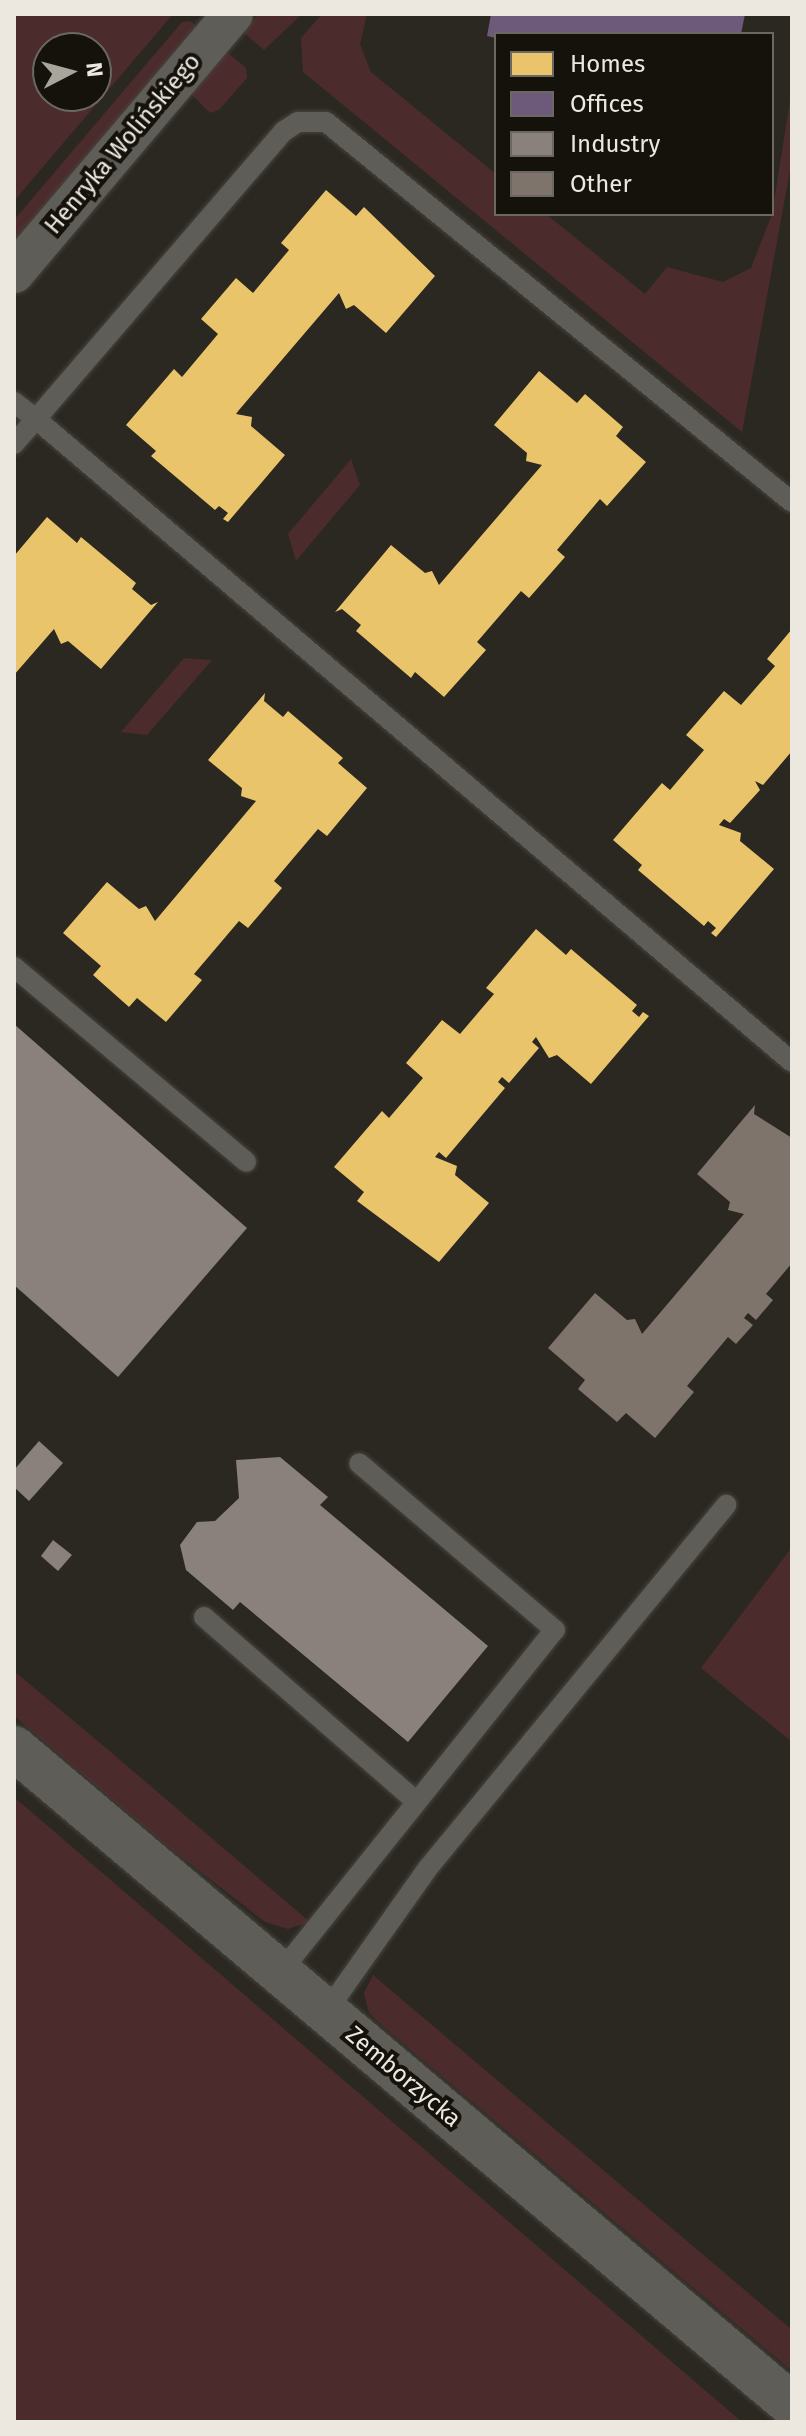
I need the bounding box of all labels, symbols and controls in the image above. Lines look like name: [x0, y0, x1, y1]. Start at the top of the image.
north arrow: [32, 32, 112, 112]
legend: [494, 32, 774, 216]
street label: Henryka Wolińskiego: [39, 48, 207, 240]
text: Homes: [570, 50, 645, 78]
text: N: [80, 61, 109, 78]
text: Offices: [570, 90, 644, 118]
text: Industry: [570, 130, 660, 158]
text: Other: [570, 170, 632, 198]
street label: Zemborzycka: [340, 2020, 466, 2134]

